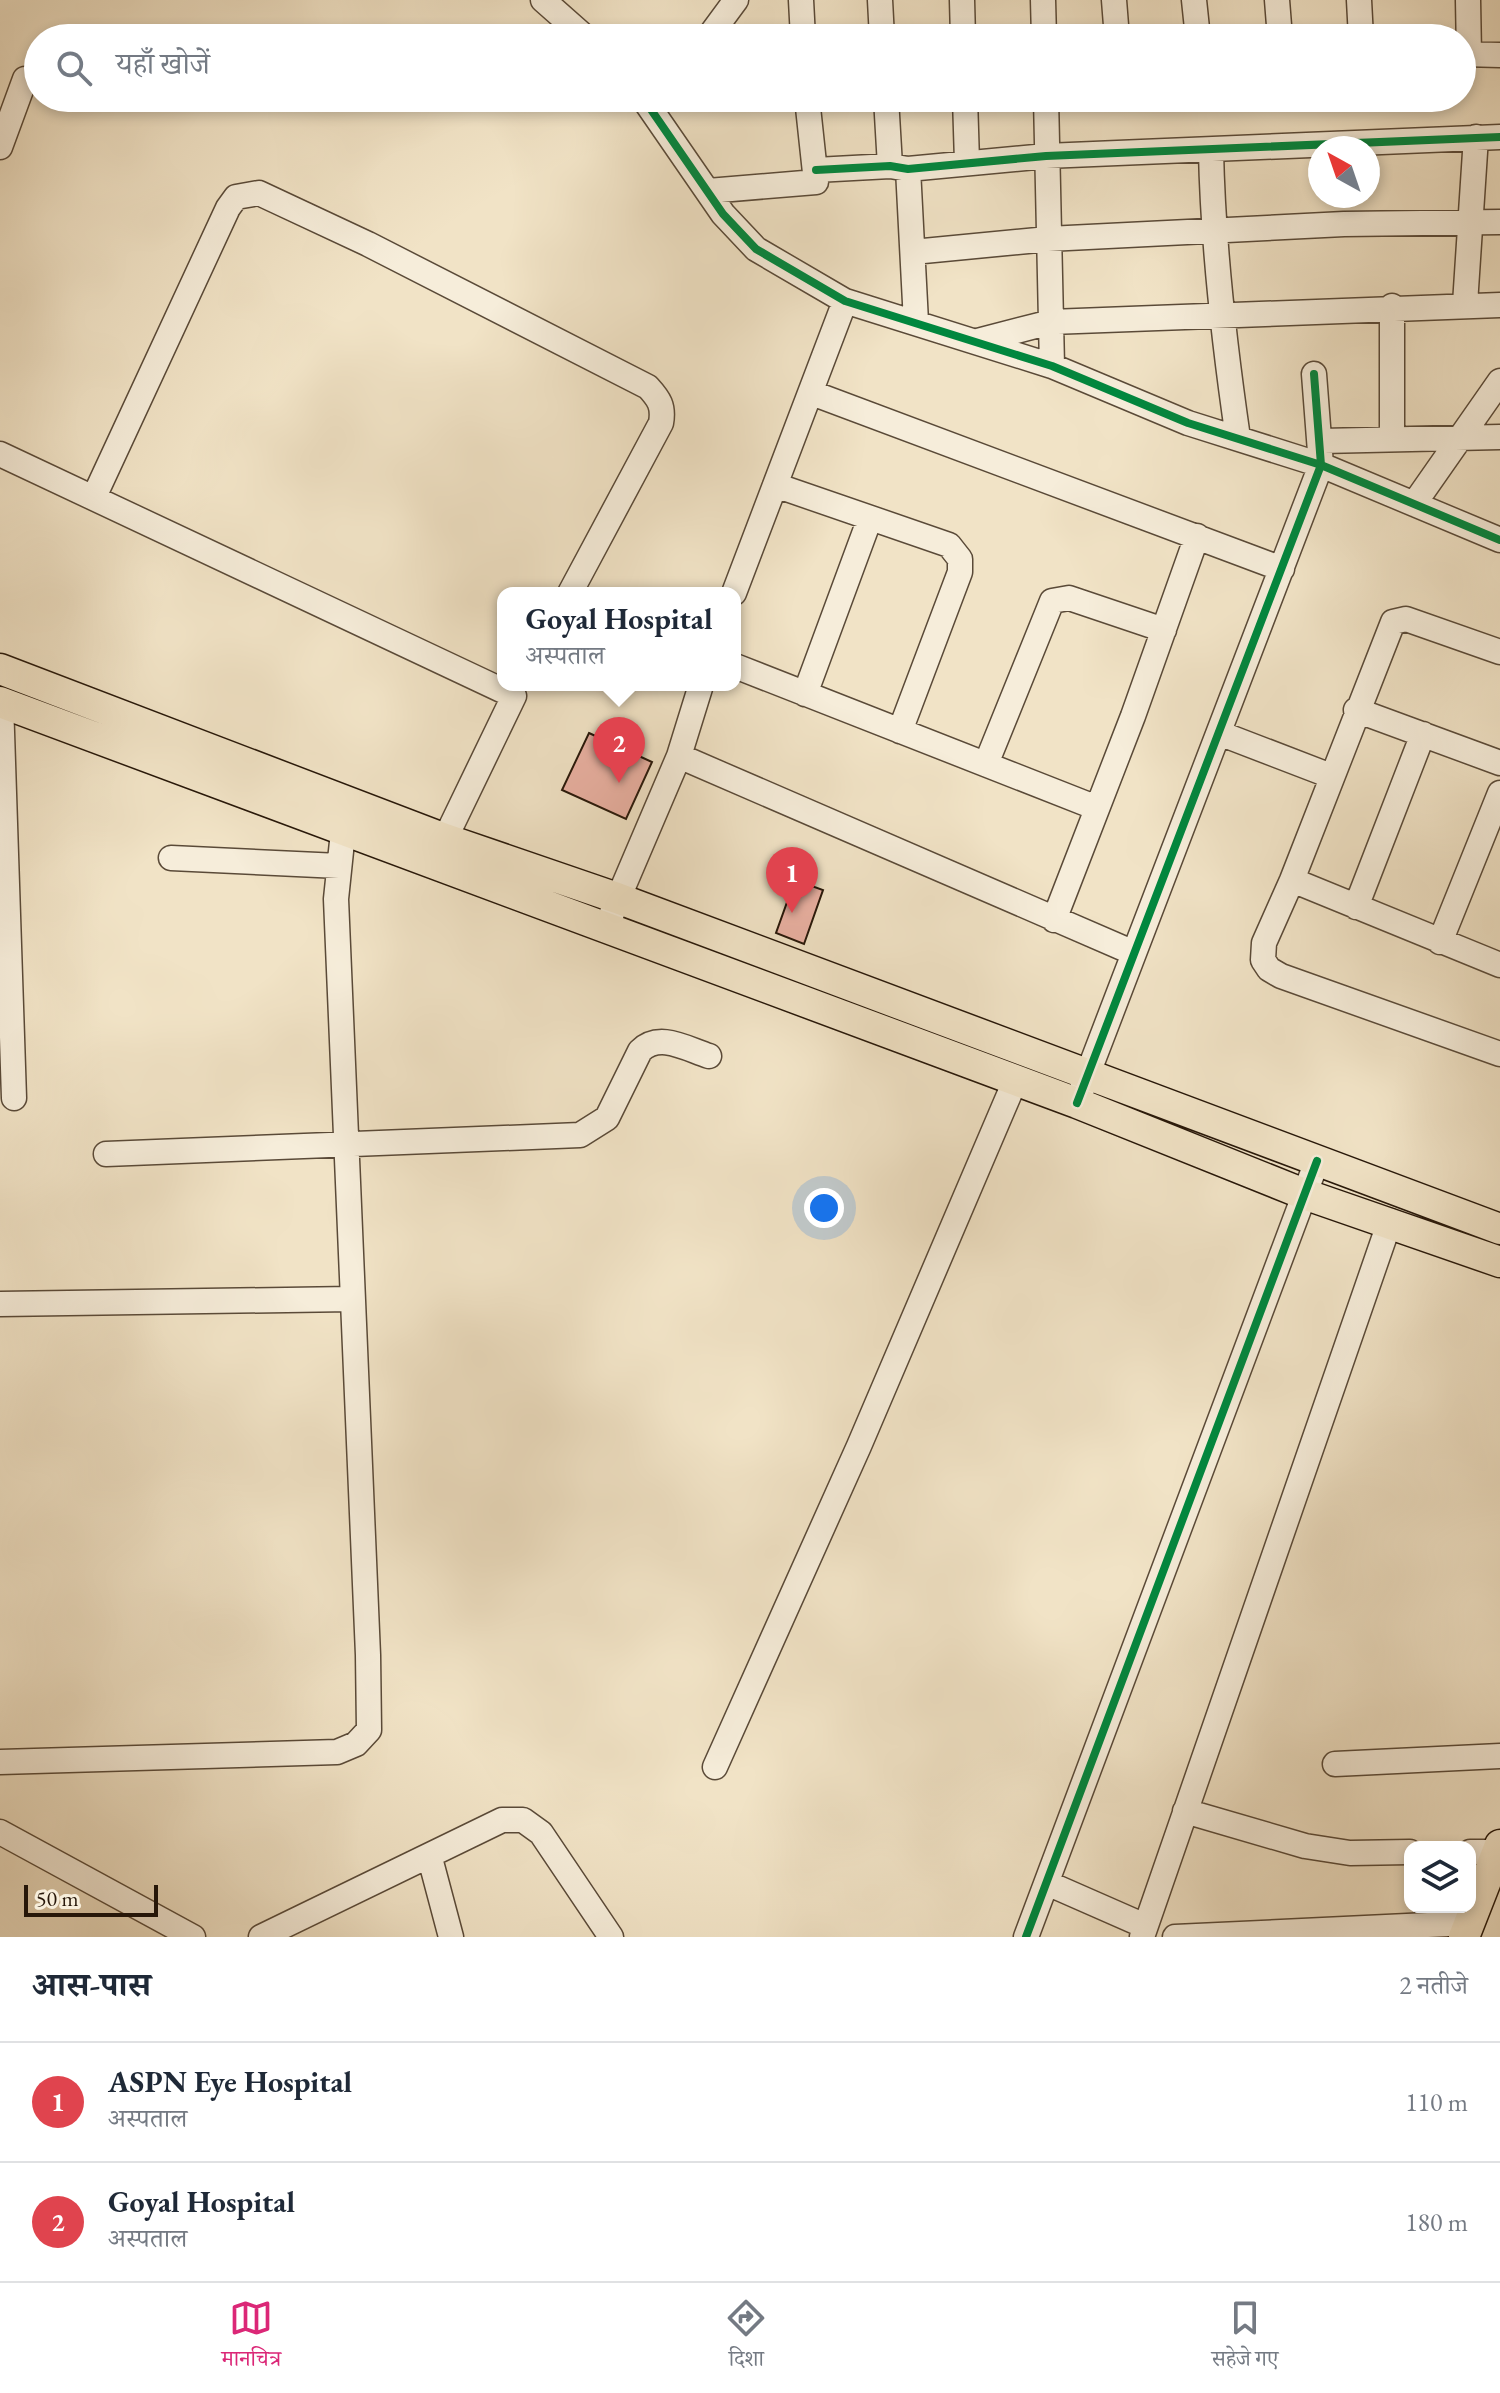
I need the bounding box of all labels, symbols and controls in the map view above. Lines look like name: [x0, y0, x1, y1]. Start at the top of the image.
search box: [24, 24, 1476, 112]
text: यहाँ खोजें: [116, 44, 210, 83]
icon: search: [52, 46, 96, 90]
north arrow: [1308, 136, 1380, 208]
popup: [497, 587, 741, 691]
text: Goyal Hospital: [526, 599, 712, 638]
text: अस्पताल: [526, 638, 605, 672]
pin: 2: [593, 717, 645, 783]
pin: 1: [766, 847, 818, 913]
your location: [804, 1188, 844, 1228]
map controls: [1404, 1841, 1476, 1913]
button: layers: [1404, 1841, 1476, 1913]
scale bar: [24, 1881, 158, 1917]
text: 50 m: [36, 1884, 79, 1913]
text: आस-पास: [32, 1962, 151, 2006]
text: 2 नतीजे: [1399, 1968, 1468, 2002]
text: ASPN Eye Hospital: [108, 2062, 352, 2101]
text: 1: [51, 2085, 65, 2119]
text: 110 m: [1405, 2085, 1468, 2119]
text: अस्पताल: [108, 2101, 187, 2135]
text: Goyal Hospital: [108, 2182, 295, 2221]
text: 2: [51, 2205, 65, 2239]
text: 180 m: [1405, 2205, 1468, 2239]
text: अस्पताल: [108, 2221, 187, 2255]
tab: मानचित्र: [222, 2296, 281, 2380]
tab: दिशा: [724, 2296, 768, 2380]
tab: सहेजे गए: [1211, 2296, 1278, 2380]

